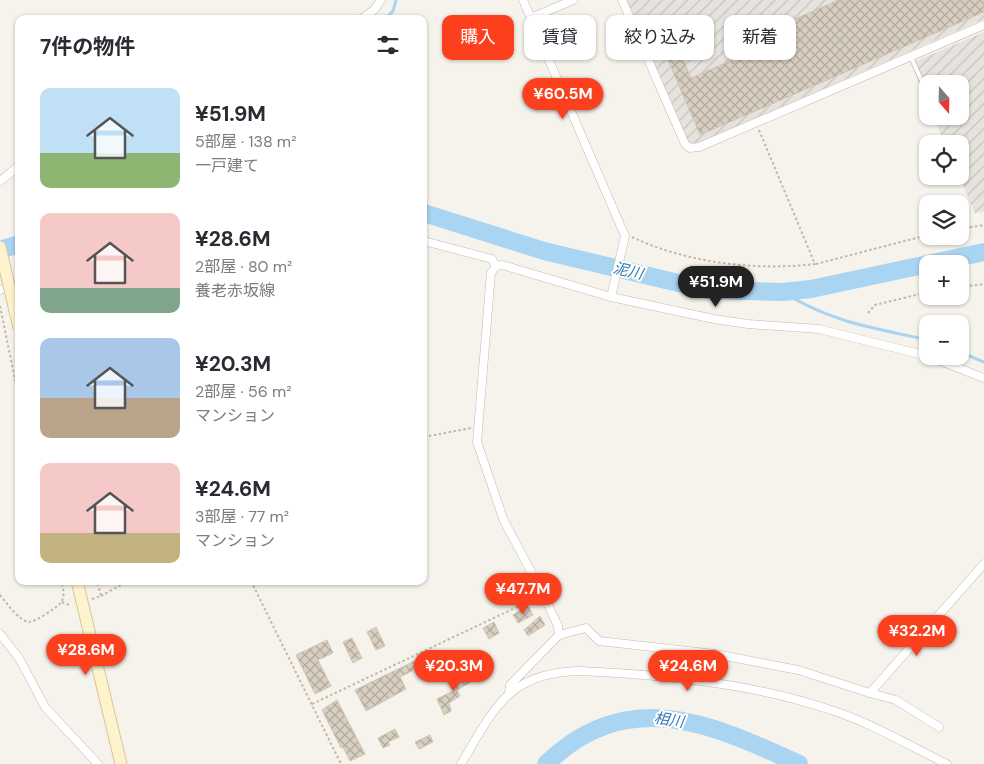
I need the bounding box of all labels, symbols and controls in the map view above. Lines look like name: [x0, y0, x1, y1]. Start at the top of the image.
chip: 購入: [442, 15, 514, 60]
chip: 賃貸: [524, 15, 596, 60]
chip: 絞り込み: [606, 15, 714, 60]
chip: 新着: [724, 15, 796, 60]
icon: filters: [374, 31, 402, 59]
text: 7件の物件: [40, 33, 135, 61]
north arrow: [919, 75, 969, 125]
map controls: [919, 75, 969, 365]
pin: ¥60.5M: [522, 78, 604, 120]
text: ¥60.5M: [533, 83, 593, 104]
text: ¥51.9M: [195, 100, 266, 128]
icon: home: [80, 108, 140, 168]
text: 5部屋 · 138 m²: [195, 131, 296, 152]
button: locate: [919, 135, 969, 185]
text: 一戸建て: [195, 155, 259, 176]
button: layers: [919, 195, 969, 245]
text: ¥28.6M: [195, 225, 271, 253]
icon: home: [80, 233, 140, 293]
button: +: [919, 255, 969, 305]
text: 2部屋 · 80 m²: [195, 256, 292, 277]
water label: 泥川: [611, 258, 647, 285]
pin: ¥51.9M: [675, 266, 757, 308]
text: ¥51.9M: [689, 271, 743, 292]
text: 養老赤坂線: [195, 280, 275, 301]
button: −: [919, 315, 969, 365]
text: ¥20.3M: [195, 350, 271, 378]
icon: home: [80, 358, 140, 418]
text: 2部屋 · 56 m²: [195, 381, 292, 402]
text: マンション: [195, 405, 275, 426]
text: ¥24.6M: [195, 475, 271, 503]
icon: home: [80, 483, 140, 543]
text: 3部屋 · 77 m²: [195, 506, 289, 527]
text: マンション: [195, 530, 275, 551]
pin: ¥47.7M: [482, 572, 564, 615]
text: ¥47.7M: [496, 578, 550, 599]
pin: ¥32.2M: [876, 614, 958, 657]
text: ¥32.2M: [889, 620, 945, 641]
pin: ¥28.6M: [45, 634, 127, 676]
text: ¥28.6M: [57, 639, 115, 660]
pin: ¥20.3M: [413, 650, 495, 692]
pin: ¥24.6M: [647, 650, 729, 692]
text: ¥20.3M: [425, 655, 483, 676]
text: ¥24.6M: [659, 655, 717, 676]
water label: 相川: [653, 708, 687, 732]

